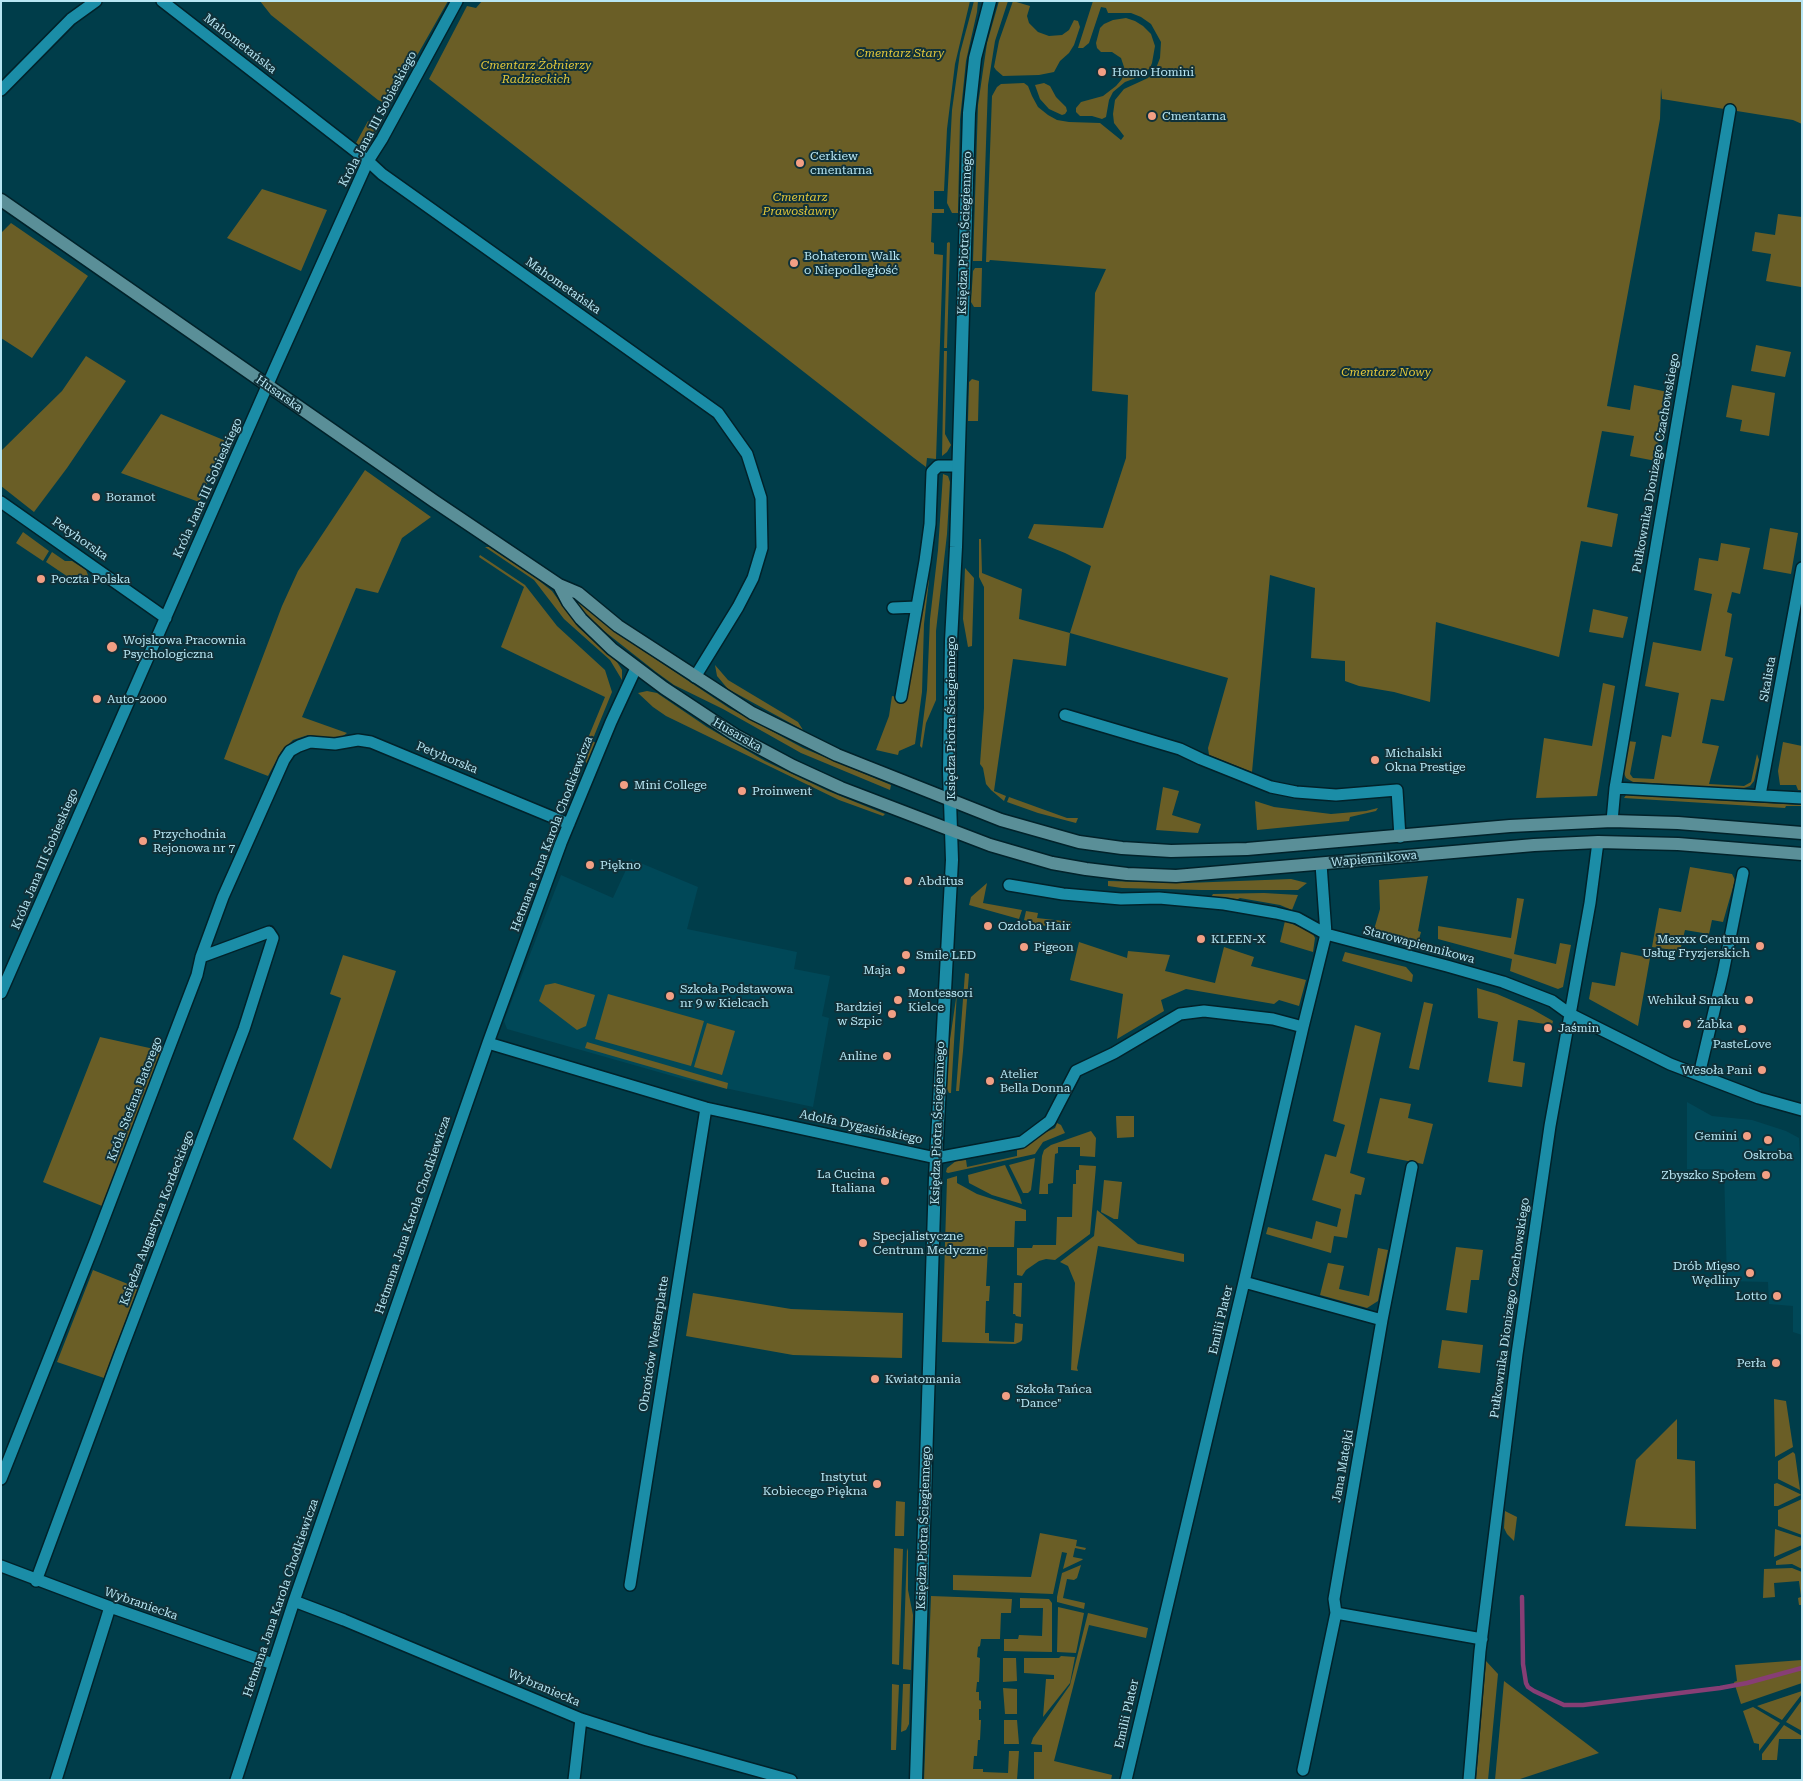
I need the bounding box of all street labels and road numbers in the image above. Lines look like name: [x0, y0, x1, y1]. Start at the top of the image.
street label: Mahometańska: [201, 11, 279, 77]
street label: Króla Jana III Sobieskiego: [336, 49, 420, 189]
street label: Księdza Piotra Ściegiennego: [955, 151, 975, 315]
street label: Mahometańska: [523, 255, 603, 317]
street label: Pułkownika Dionizego Czachowskiego: [1630, 352, 1682, 574]
street label: Husarska: [253, 373, 305, 415]
street label: Króla Jana III Sobieskiego: [171, 416, 245, 560]
street label: Petyhorska: [49, 514, 111, 564]
street label: Księdza Piotra Ściegiennego: [944, 636, 958, 800]
street label: Skalista: [1757, 655, 1779, 703]
street label: Husarska: [710, 715, 764, 755]
street label: Hetmana Jana Karola Chodkiewicza: [508, 734, 596, 934]
street label: Petyhorska: [414, 739, 480, 777]
street label: Króla Jana III Sobieskiego: [9, 786, 81, 932]
street label: Wapiennikowa: [1330, 848, 1418, 870]
street label: Starowapiennikowa: [1362, 923, 1476, 967]
street label: Króla Stefana Batorego: [105, 1035, 165, 1163]
street label: Księdza Piotra Ściegiennego: [928, 1041, 948, 1205]
street label: Adolfa Dygasińskiego: [798, 1107, 924, 1147]
street label: Hetmana Jana Karola Chodkiewicza: [372, 1114, 454, 1316]
street label: Księdza Augustyna Kordeckiego: [117, 1129, 197, 1307]
street label: Pułkownika Dionizego Czachowskiego: [1487, 1197, 1533, 1419]
street label: Obrońców Westerplatte: [636, 1275, 672, 1413]
street label: Emilii Plater: [1206, 1284, 1236, 1356]
street label: Jana Matejki: [1329, 1428, 1357, 1504]
street label: Księdza Piotra Ściegiennego: [914, 1446, 934, 1610]
street label: Hetmana Jana Karola Chodkiewicza: [240, 1497, 322, 1699]
street label: Wybraniecka: [102, 1585, 180, 1623]
street label: Wybraniecka: [506, 1666, 582, 1710]
street label: Emilii Plater: [1112, 1678, 1142, 1750]

